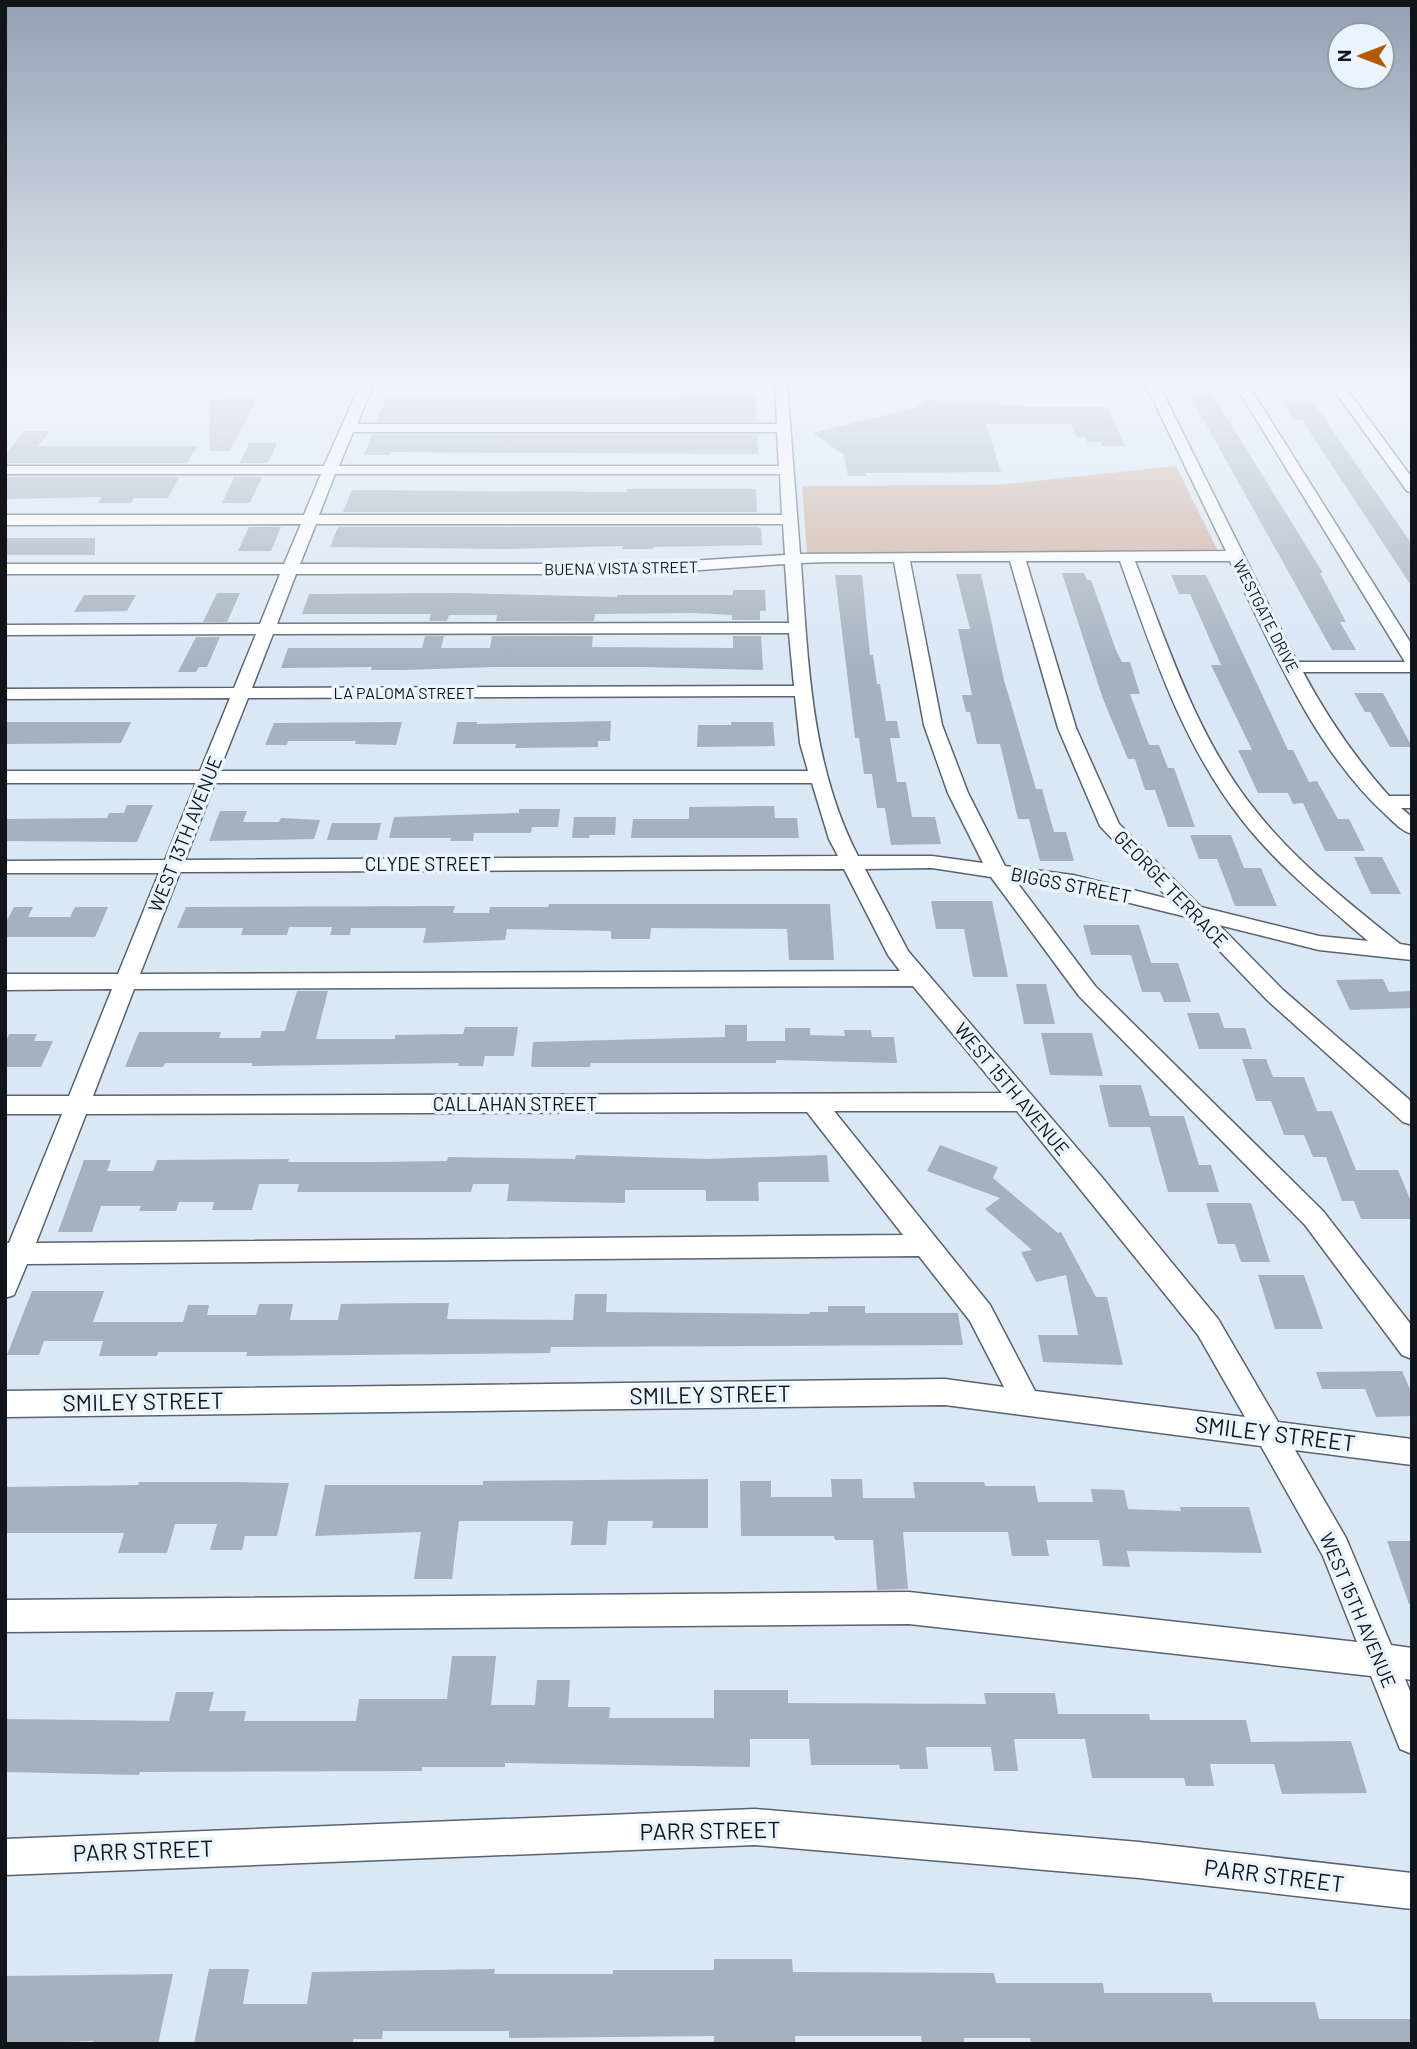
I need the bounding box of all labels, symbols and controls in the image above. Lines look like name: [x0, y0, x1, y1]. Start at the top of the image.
north arrow: [1326, 21, 1396, 91]
text: N: [1332, 50, 1355, 62]
street label: WESTGATE DRIVE: [1230, 556, 1303, 675]
street label: BUENA VISTA STREET: [544, 557, 698, 578]
street label: LA PALOMA STREET: [333, 683, 475, 702]
street label: WEST 13TH AVENUE: [143, 752, 226, 915]
street label: GEORGE TERRACE: [1110, 825, 1233, 952]
street label: CLYDE STREET: [365, 852, 491, 875]
street label: BIGGS STREET: [1009, 862, 1133, 907]
street label: WEST 15TH AVENUE: [950, 1018, 1075, 1160]
street label: CALLAHAN STREET: [433, 1092, 597, 1115]
street label: SMILEY STREET: [629, 1379, 791, 1409]
street label: SMILEY STREET: [62, 1386, 224, 1416]
street label: SMILEY STREET: [1193, 1409, 1357, 1457]
street label: WEST 15TH AVENUE: [1315, 1529, 1402, 1691]
street label: PARR STREET: [639, 1815, 781, 1845]
street label: PARR STREET: [72, 1834, 214, 1866]
street label: PARR STREET: [1203, 1853, 1346, 1897]

